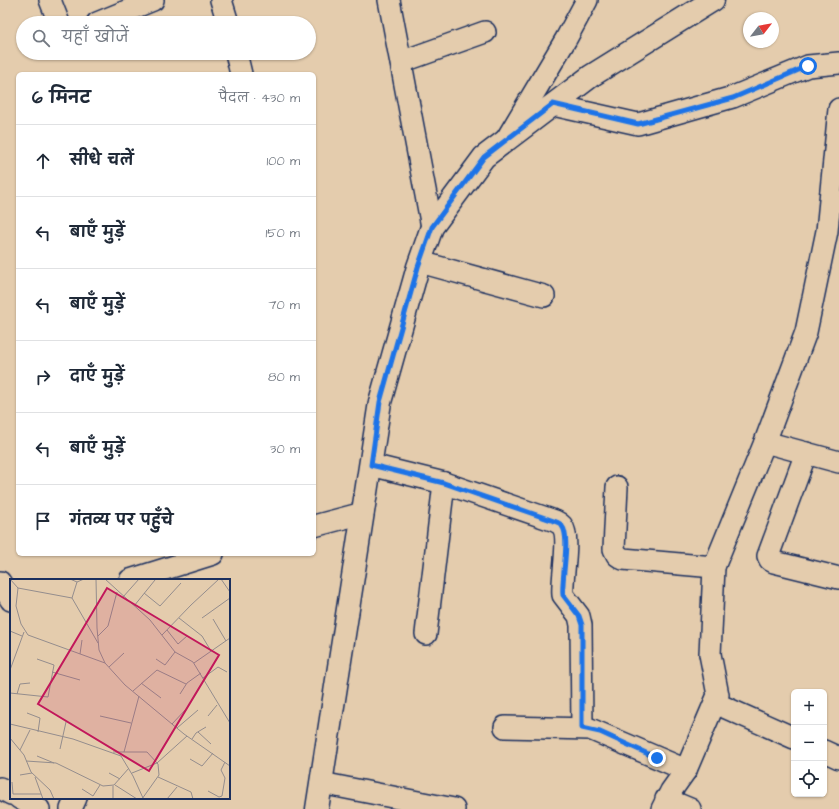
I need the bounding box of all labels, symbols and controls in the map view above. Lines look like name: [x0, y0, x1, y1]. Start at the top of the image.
north arrow: [743, 12, 779, 48]
search box: [16, 16, 316, 60]
icon: search: [30, 27, 52, 49]
text: यहाँ खोजें: [62, 27, 129, 48]
route start: [799, 57, 817, 75]
text: 6 मिनट: [32, 86, 91, 110]
text: पैदल · 430 m: [219, 89, 300, 107]
icon: ahead: [32, 150, 54, 172]
text: सीधे चलें: [70, 150, 134, 171]
text: 100 m: [267, 152, 300, 170]
icon: left: [32, 222, 54, 244]
text: बाएँ मुड़ें: [70, 222, 125, 243]
text: 150 m: [266, 224, 300, 242]
icon: left: [32, 294, 54, 316]
text: बाएँ मुड़ें: [70, 294, 125, 315]
text: 70 m: [268, 296, 300, 314]
icon: right: [32, 366, 54, 388]
text: दाएँ मुड़ें: [70, 366, 124, 387]
text: 80 m: [268, 368, 300, 386]
icon: left: [32, 438, 54, 460]
text: बाएँ मुड़ें: [70, 438, 125, 459]
text: 30 m: [270, 440, 300, 458]
icon: arrive: [32, 510, 54, 532]
text: गंतव्य पर पहुँचे: [70, 510, 173, 531]
inset map: [10, 579, 230, 799]
map controls: [791, 689, 827, 797]
button: +: [791, 689, 827, 725]
button: −: [791, 725, 827, 761]
route end: [648, 749, 666, 767]
button: locate: [791, 761, 827, 797]

